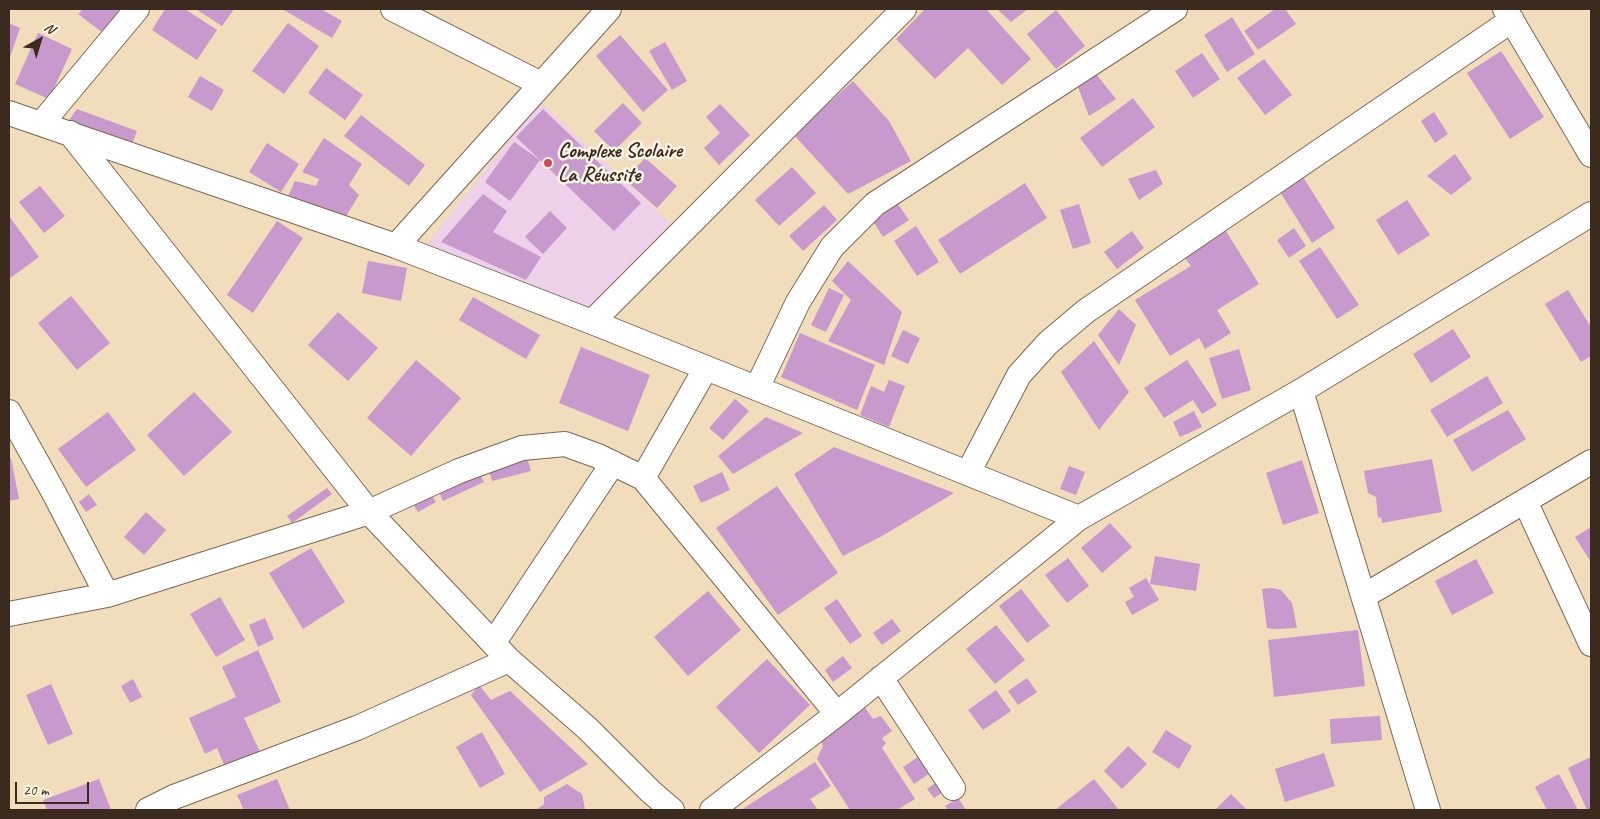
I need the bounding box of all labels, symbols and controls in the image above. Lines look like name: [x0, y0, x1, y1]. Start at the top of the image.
north arrow: [15, 15, 65, 65]
text: N: [41, 19, 58, 37]
place label: Complexe Scolaire La Réussite: [558, 138, 682, 188]
marker: Complexe Scolaire La Réussite: [542, 157, 554, 169]
scale bar: [18, 772, 91, 804]
text: 20 m: [23, 781, 49, 800]

